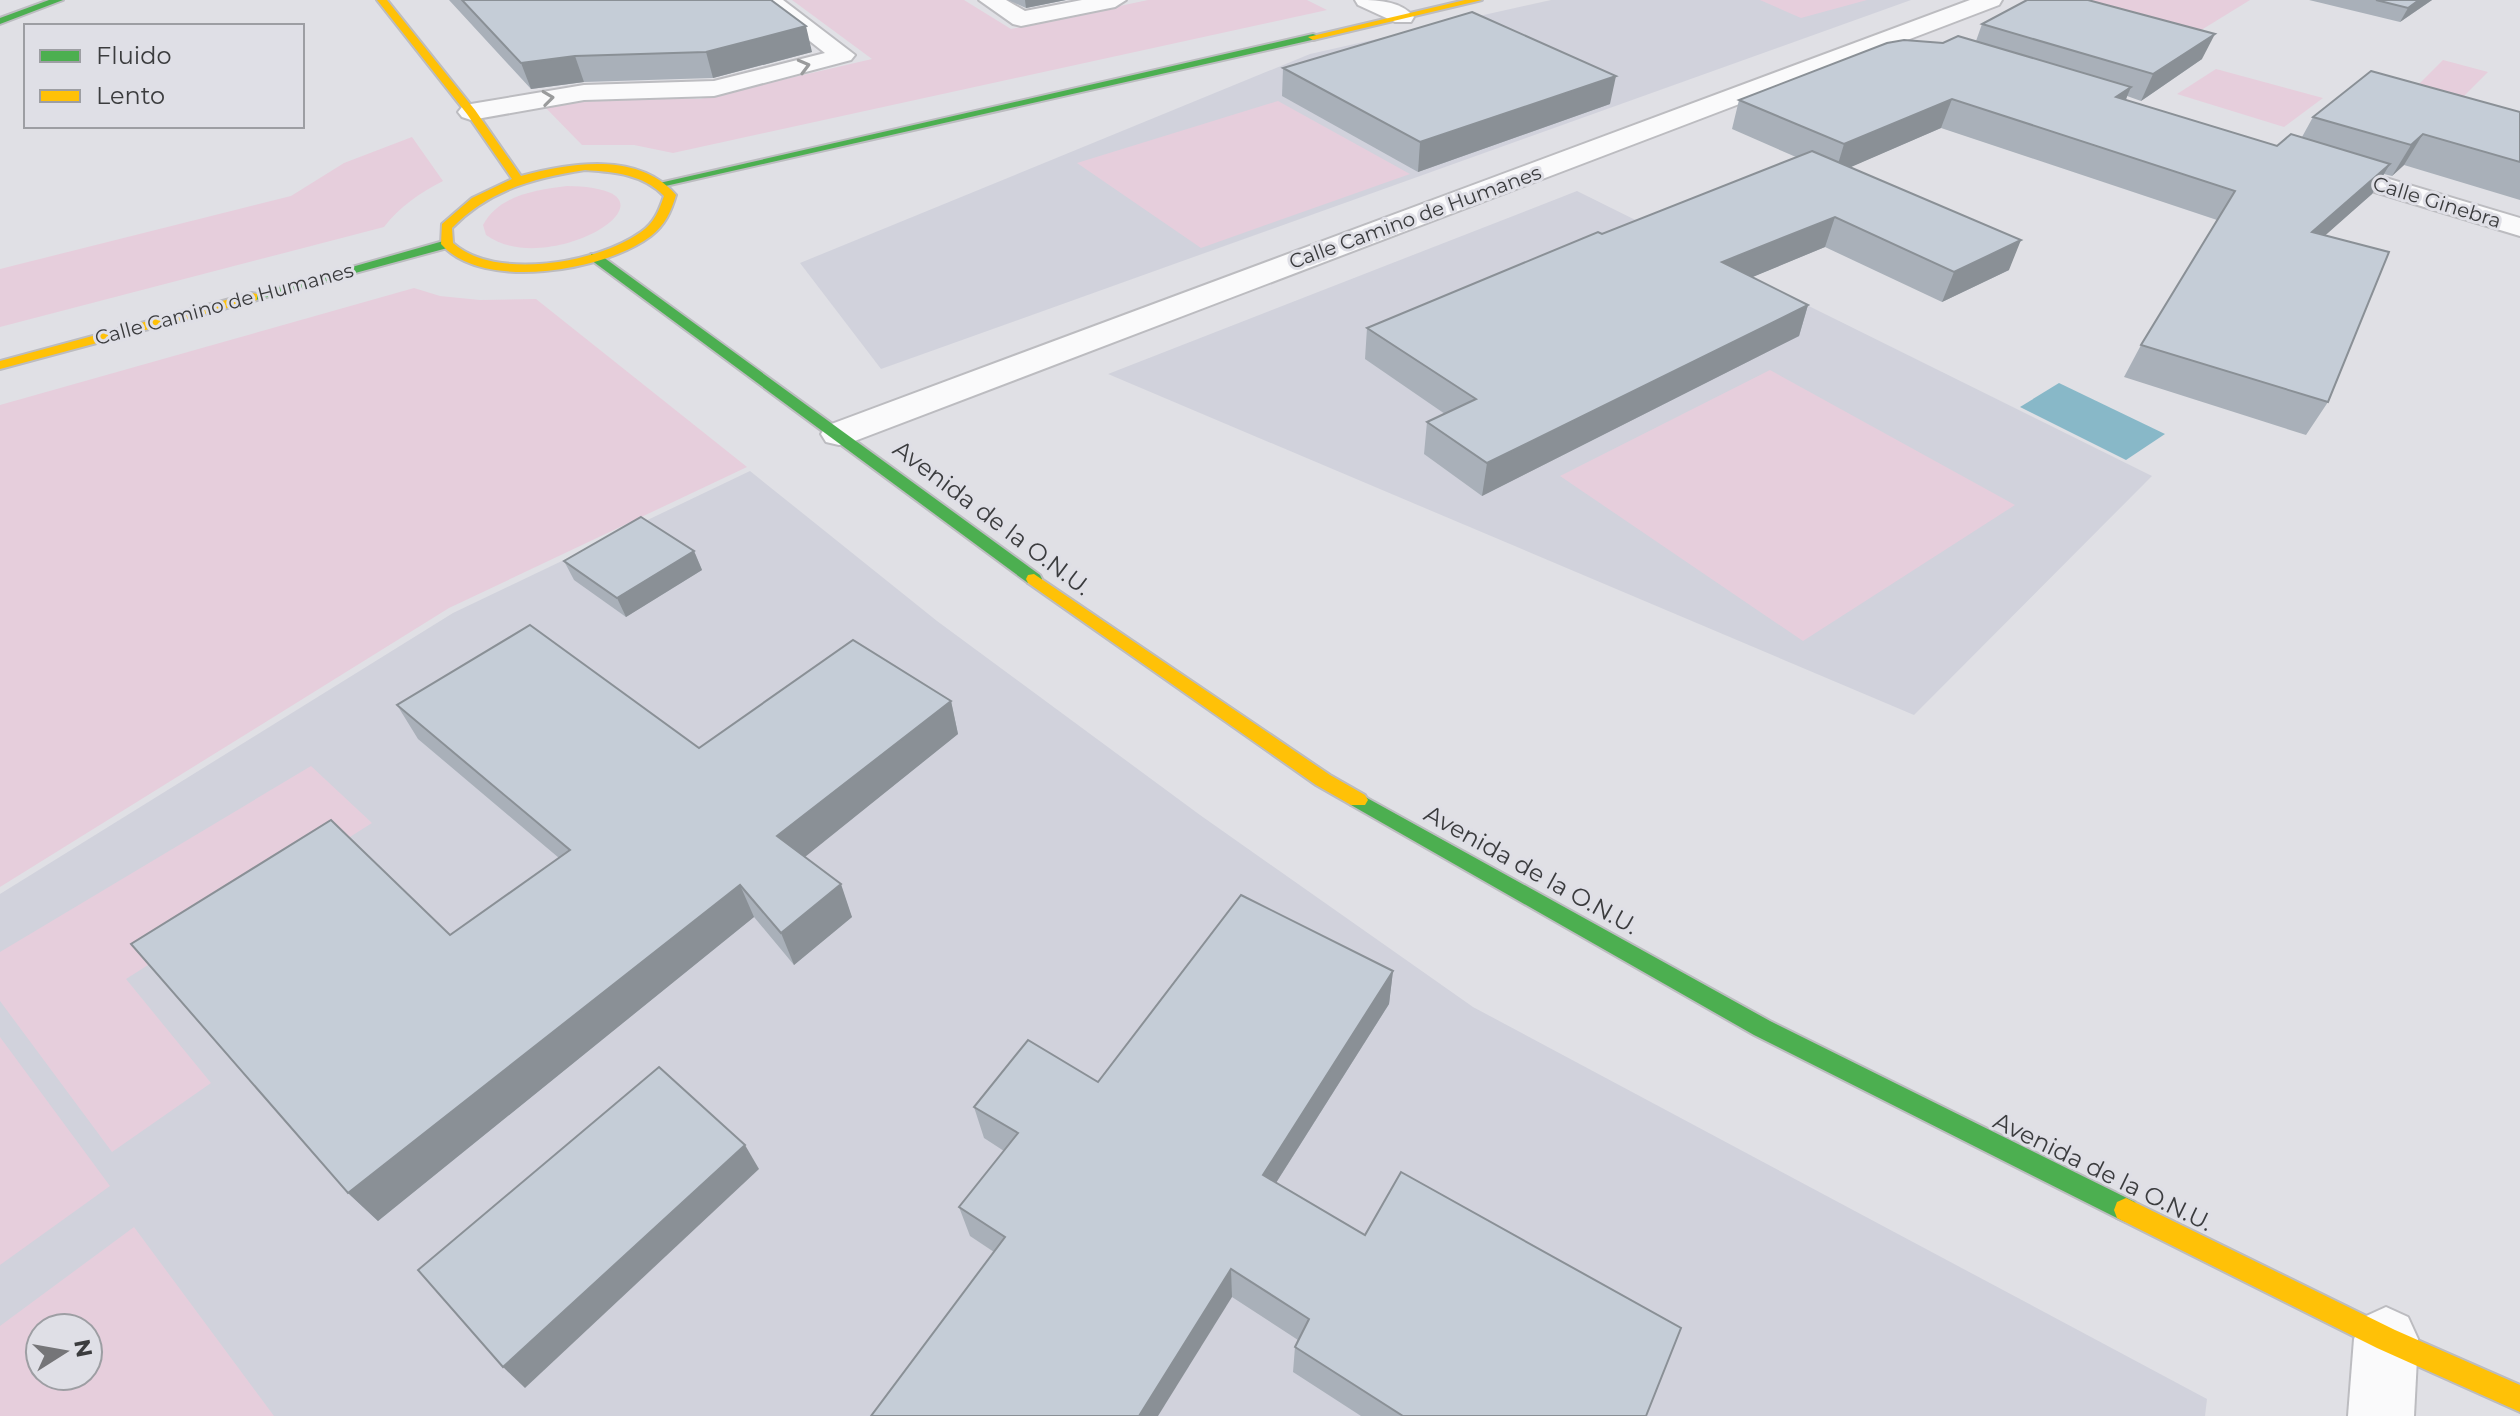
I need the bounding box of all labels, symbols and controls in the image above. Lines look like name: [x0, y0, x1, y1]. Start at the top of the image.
legend: [24, 24, 304, 128]
text: Fluido: [96, 41, 172, 70]
one-way arrow: [797, 58, 811, 75]
text: Lento: [96, 81, 165, 110]
one-way arrow: [542, 89, 555, 106]
street label: Calle Camino de Humanes: [1286, 160, 1545, 274]
street label: Calle Ginebra: [2370, 171, 2504, 233]
street label: Calle Camino de Humanes: [92, 258, 356, 350]
street label: Avenida de la O.N.U.: [888, 434, 1097, 601]
street label: Avenida de la O.N.U.: [1419, 799, 1643, 940]
street label: Avenida de la O.N.U.: [1989, 1106, 2217, 1237]
north arrow: [24, 1312, 104, 1392]
text: N: [68, 1337, 98, 1360]

